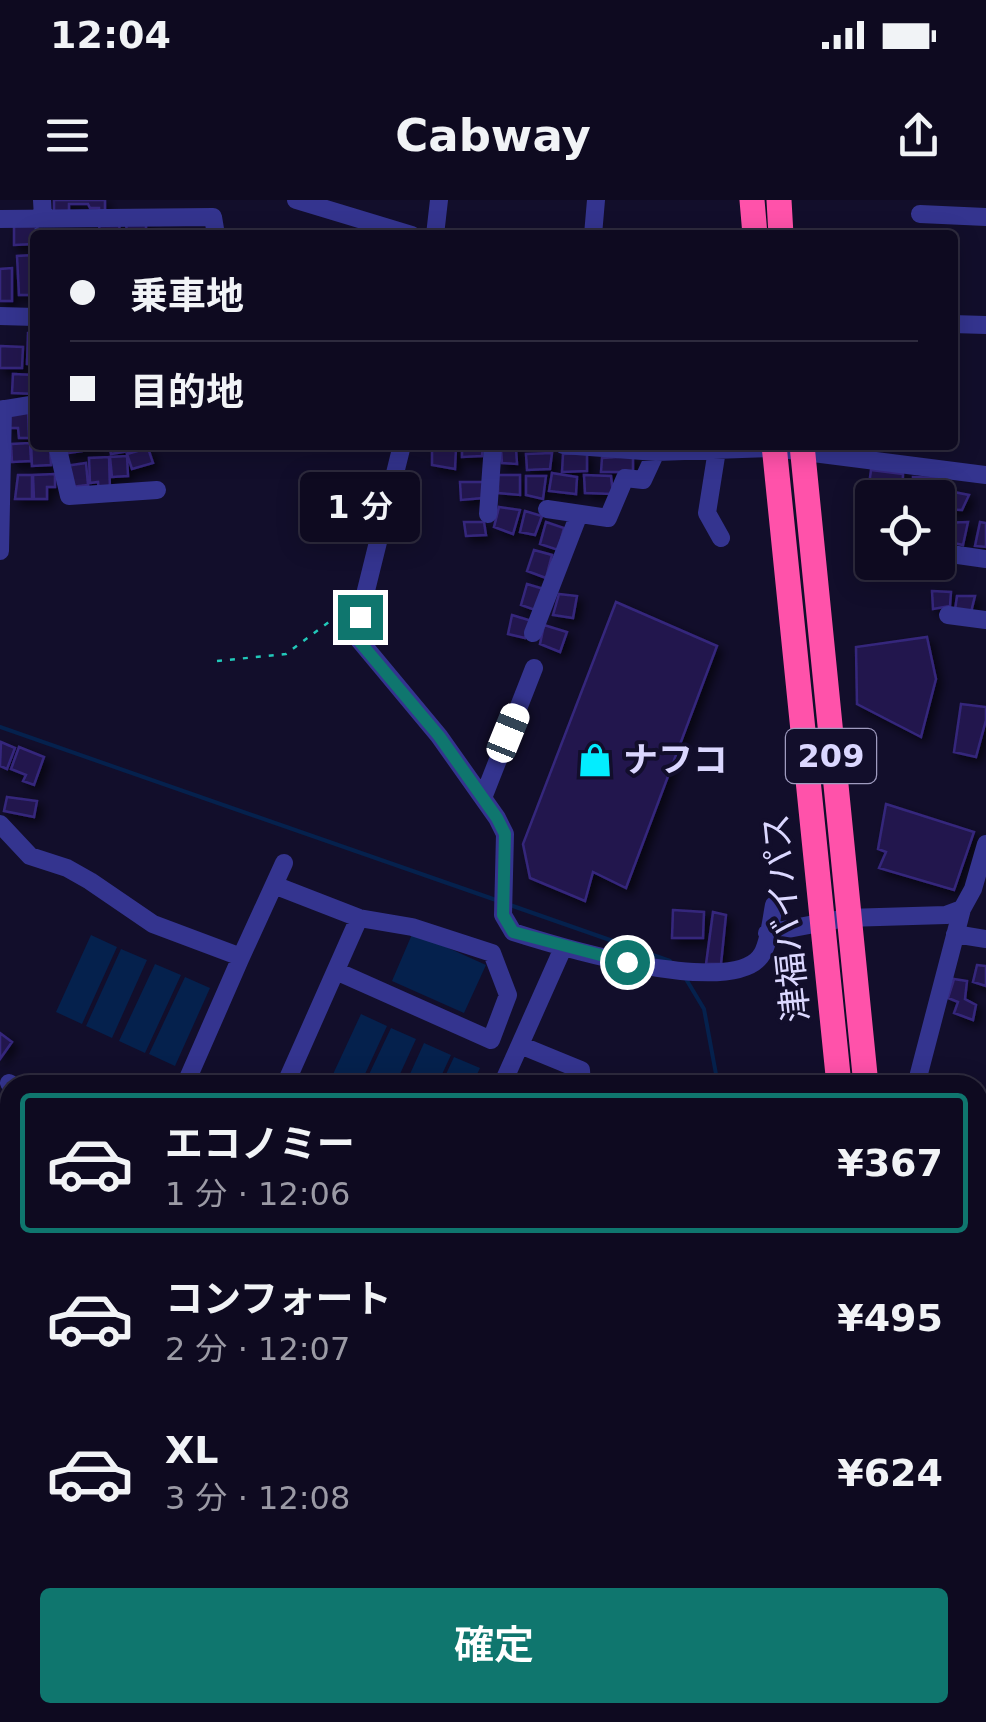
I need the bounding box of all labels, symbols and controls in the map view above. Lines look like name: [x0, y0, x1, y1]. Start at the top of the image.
text: 12:04: [50, 13, 171, 57]
icon: menu: [40, 108, 95, 163]
icon: share: [891, 108, 946, 163]
text: Cabway: [395, 109, 591, 162]
text: 乗車地: [130, 274, 244, 318]
text: 目的地: [130, 370, 244, 414]
callout: 1 分: [300, 472, 420, 542]
map controls: [855, 480, 955, 580]
button: locate: [855, 480, 955, 580]
text: 1 分: [327, 488, 393, 526]
route end: [338, 595, 383, 640]
car: [483, 700, 533, 766]
road number: 209: [786, 729, 876, 783]
place label: ナフコ: [623, 740, 728, 780]
shop icon: ナフコ: [576, 741, 614, 779]
street label: 津福バイパス: [755, 812, 817, 1024]
route start: [605, 940, 650, 985]
icon: car: [45, 1118, 135, 1208]
text: エコノミー: [165, 1122, 355, 1166]
text: ¥367: [837, 1141, 943, 1185]
text: 1 分 · 12:06: [165, 1175, 350, 1213]
icon: car: [45, 1273, 135, 1363]
text: コンフォート: [165, 1277, 392, 1321]
text: ¥495: [837, 1296, 943, 1340]
text: 2 分 · 12:07: [165, 1330, 350, 1368]
icon: car: [45, 1428, 135, 1518]
text: XL: [165, 1428, 219, 1472]
text: ¥624: [837, 1451, 943, 1495]
text: 3 分 · 12:08: [165, 1479, 350, 1517]
button: 確定: [40, 1588, 948, 1703]

